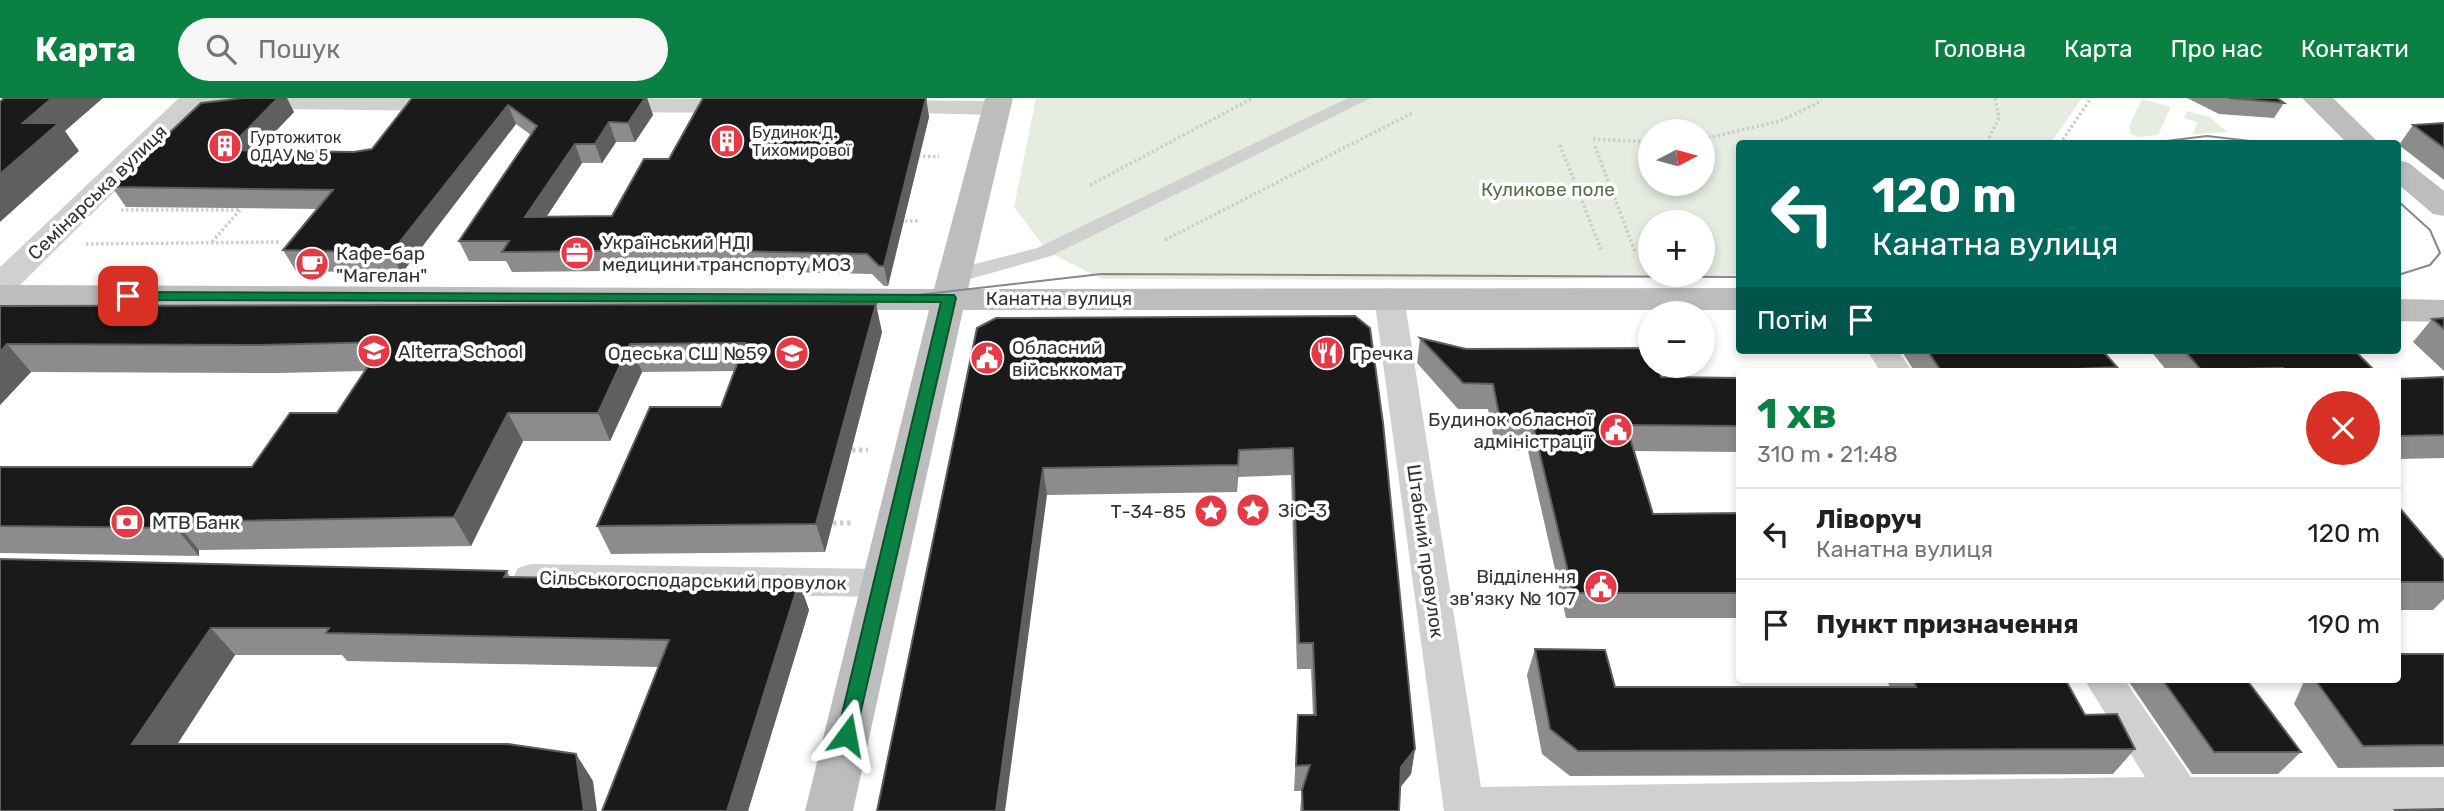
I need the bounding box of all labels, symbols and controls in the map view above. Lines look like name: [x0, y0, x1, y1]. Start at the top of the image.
search box: [178, 18, 668, 81]
text: Карта: [35, 30, 136, 69]
icon: search: [202, 30, 240, 68]
text: Пошук: [258, 34, 340, 65]
text: Головна: [1934, 35, 2026, 63]
text: Карта: [2064, 35, 2132, 63]
text: Про нас: [2170, 35, 2263, 63]
text: Контакти: [2301, 35, 2409, 63]
north arrow: [1638, 119, 1715, 196]
map controls: [1638, 119, 1715, 378]
street label: Семінарська вулиця: [23, 120, 172, 265]
building icon: Будинок Д. Тихомирової: [708, 122, 746, 160]
place label: Будинок Д. Тихомирової: [752, 123, 851, 160]
building icon: Гуртожиток ОДАУ № 5: [206, 127, 244, 165]
place label: Гуртожиток ОДАУ № 5: [250, 128, 342, 165]
text: 120 m: [1872, 166, 2017, 224]
icon: left: [1757, 168, 1848, 259]
park label: Куликове поле: [1481, 178, 1615, 201]
button: +: [1638, 210, 1715, 287]
text: Канатна вулиця: [1872, 225, 2118, 263]
place label: Український НДІ медицини транспорту МОЗ: [602, 231, 851, 276]
office icon: Український НДІ медицини транспорту МОЗ: [558, 234, 596, 272]
place label: Кафе-бар "Магелан": [336, 242, 427, 287]
cafe icon: Кафе-бар "Магелан": [293, 245, 331, 283]
pin: [98, 266, 158, 326]
icon: arrive: [109, 277, 147, 315]
street label: Канатна вулиця: [986, 287, 1132, 310]
button: −: [1638, 301, 1715, 378]
icon: arrive: [1842, 301, 1880, 339]
text: Потім: [1757, 305, 1828, 336]
school or university icon: Alterra School: [355, 332, 393, 370]
school or university icon: Одеська CШ №59: [773, 334, 811, 372]
restaurant icon: Гречка: [1308, 334, 1346, 372]
place label: Обласний військкомат: [1012, 336, 1123, 381]
public building icon: Обласний військкомат: [968, 339, 1006, 377]
place label: Alterra School: [398, 340, 523, 363]
place label: Одеська CШ №59: [608, 342, 768, 365]
place label: Гречка: [1352, 342, 1413, 365]
text: 1 хв: [1757, 389, 1837, 439]
button: close: [2306, 391, 2380, 465]
place label: Будинок обласної адміністрації: [1428, 408, 1592, 453]
public building icon: Будинок обласної адміністрації: [1597, 411, 1635, 449]
text: 310 m · 21:48: [1757, 440, 1898, 468]
street label: Штабний провулок: [1402, 463, 1449, 639]
place icon: ЗіС-3: [1234, 491, 1272, 529]
place icon: Т-34-85: [1192, 492, 1230, 530]
place label: ЗіС-3: [1278, 499, 1327, 522]
place label: Т-34-85: [1110, 500, 1186, 523]
bank icon: МТВ Банк: [108, 503, 146, 541]
text: Ліворуч: [1816, 504, 1922, 535]
place label: МТВ Банк: [152, 511, 240, 534]
icon: left: [1757, 515, 1795, 553]
text: 120 m: [2308, 518, 2380, 549]
text: Канатна вулиця: [1816, 535, 1993, 563]
place label: Відділення зв'язку № 107: [1450, 565, 1576, 610]
street label: Сільськогосподарський провулок: [539, 566, 847, 595]
public building icon: Відділення зв'язку № 107: [1582, 568, 1620, 606]
icon: arrive: [1757, 606, 1795, 644]
text: Пункт призначення: [1816, 609, 2079, 640]
text: 190 m: [2307, 609, 2380, 640]
position arrow: [810, 698, 884, 772]

